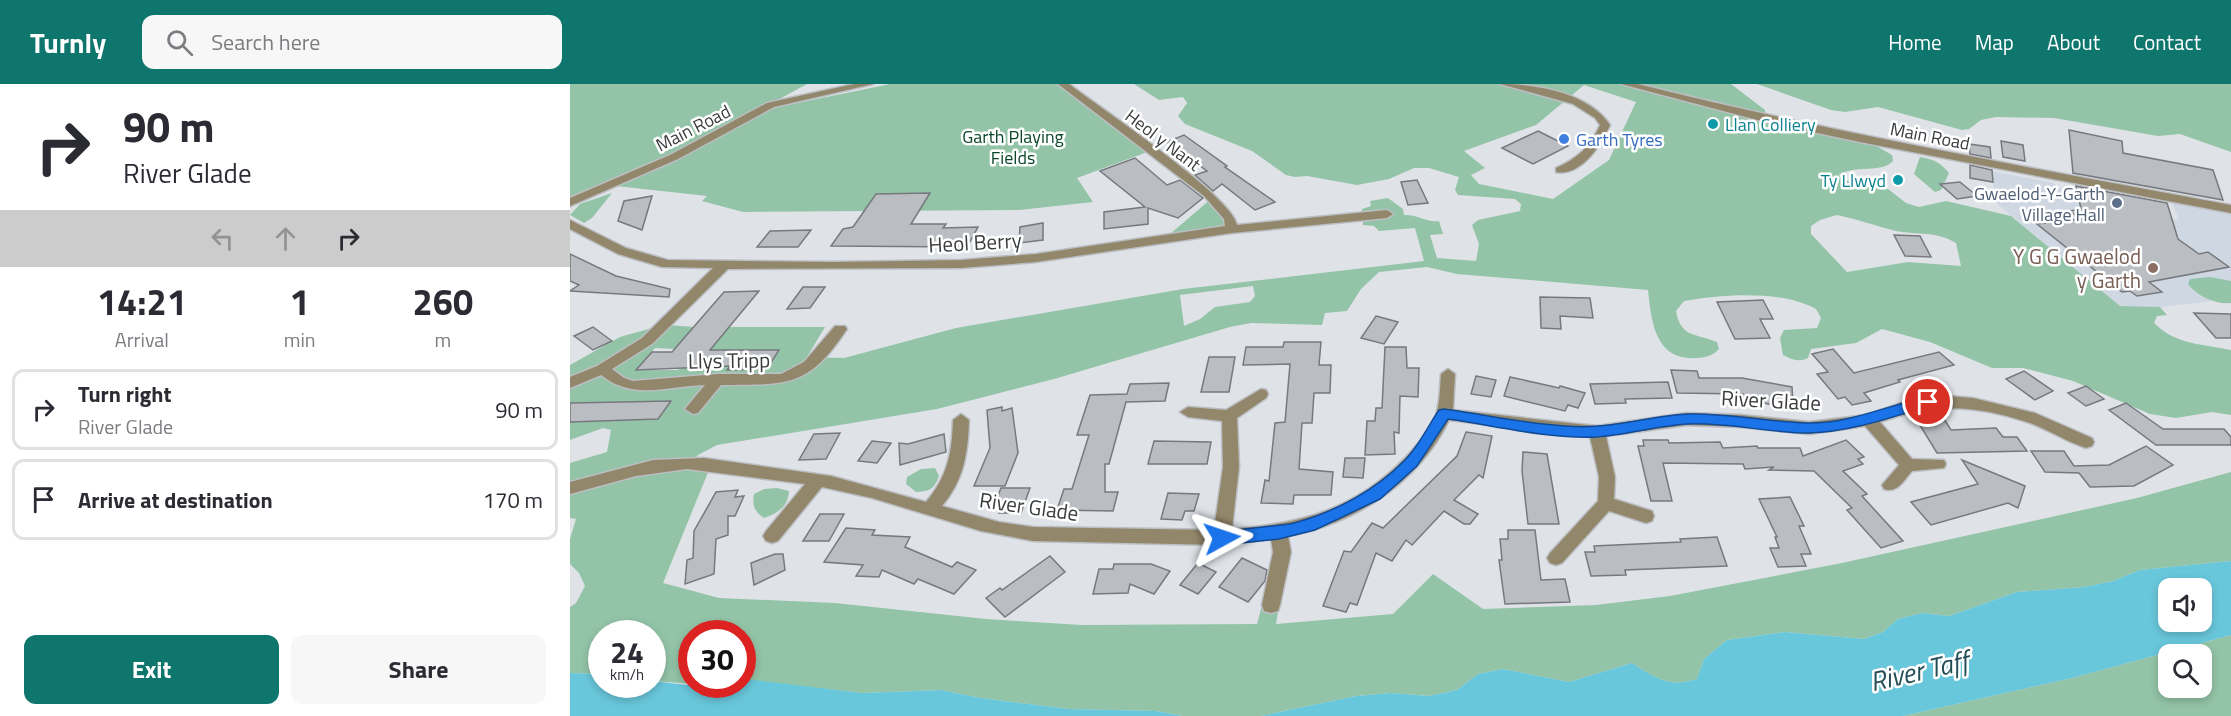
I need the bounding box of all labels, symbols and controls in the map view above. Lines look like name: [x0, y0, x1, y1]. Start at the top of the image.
search box: [142, 15, 562, 69]
text: Turnly: [30, 21, 106, 64]
text: Search here: [211, 25, 320, 59]
icon: search: [163, 26, 196, 59]
text: Home: [1888, 26, 1942, 58]
text: Map: [1975, 26, 2014, 58]
text: About: [2047, 26, 2100, 58]
text: Contact: [2133, 26, 2201, 58]
text: 90 m: [123, 94, 215, 158]
street label: Main Road: [651, 98, 735, 158]
street label: Heol y Nant: [1120, 103, 1207, 178]
icon: right: [24, 108, 102, 186]
place label: Llan Colliery: [1725, 111, 1816, 138]
street label: Main Road: [1888, 115, 1972, 157]
marker: Llan Colliery: [1706, 117, 1720, 131]
park label: Garth Playing Fields: [962, 123, 1064, 171]
place label: Garth Tyres: [1576, 126, 1663, 153]
marker: Garth Tyres: [1557, 132, 1571, 146]
text: River Glade: [123, 152, 252, 193]
place label: Ty Llwyd: [1821, 167, 1886, 194]
marker: Ty Llwyd: [1891, 173, 1905, 187]
place label: Gwaelod-Y-Garth Village Hall: [1974, 180, 2105, 228]
marker: Gwaelod-Y-Garth Village Hall: [2110, 196, 2124, 210]
icon: left: [206, 222, 239, 255]
icon: ahead: [269, 222, 302, 255]
icon: right: [332, 222, 365, 255]
street label: Heol Berry: [928, 224, 1022, 260]
place label: Y G G Gwaelod y Garth: [2013, 240, 2141, 296]
marker: Y G G Gwaelod y Garth: [2146, 261, 2160, 275]
text: 14:21: [97, 274, 187, 329]
text: 1: [290, 274, 310, 329]
text: 260: [413, 274, 473, 329]
text: Arrival: [115, 324, 169, 355]
text: min: [284, 324, 316, 355]
text: m: [434, 324, 451, 355]
street label: Llys Tripp: [687, 343, 771, 377]
pin: [1902, 376, 1953, 427]
text: Turn right: [78, 377, 172, 411]
street label: River Glade: [1720, 381, 1822, 419]
icon: arrive: [1911, 385, 1944, 418]
icon: right: [27, 393, 60, 426]
text: 90 m: [495, 393, 543, 427]
text: River Glade: [78, 411, 173, 442]
icon: arrive: [27, 483, 60, 516]
text: Arrive at destination: [78, 483, 273, 517]
text: 170 m: [483, 483, 543, 517]
street label: River Glade: [977, 483, 1081, 529]
position arrow: [1190, 506, 1254, 570]
map controls: [2158, 578, 2212, 698]
button: sound: [2158, 578, 2212, 632]
speed limit sign: 30: [678, 620, 756, 698]
text: 24: [610, 629, 644, 675]
button: Exit: [24, 635, 279, 704]
button: Share: [291, 635, 546, 704]
water label: River Taff: [1865, 638, 1977, 701]
button: search: [2158, 644, 2212, 698]
text: km/h: [610, 663, 644, 686]

